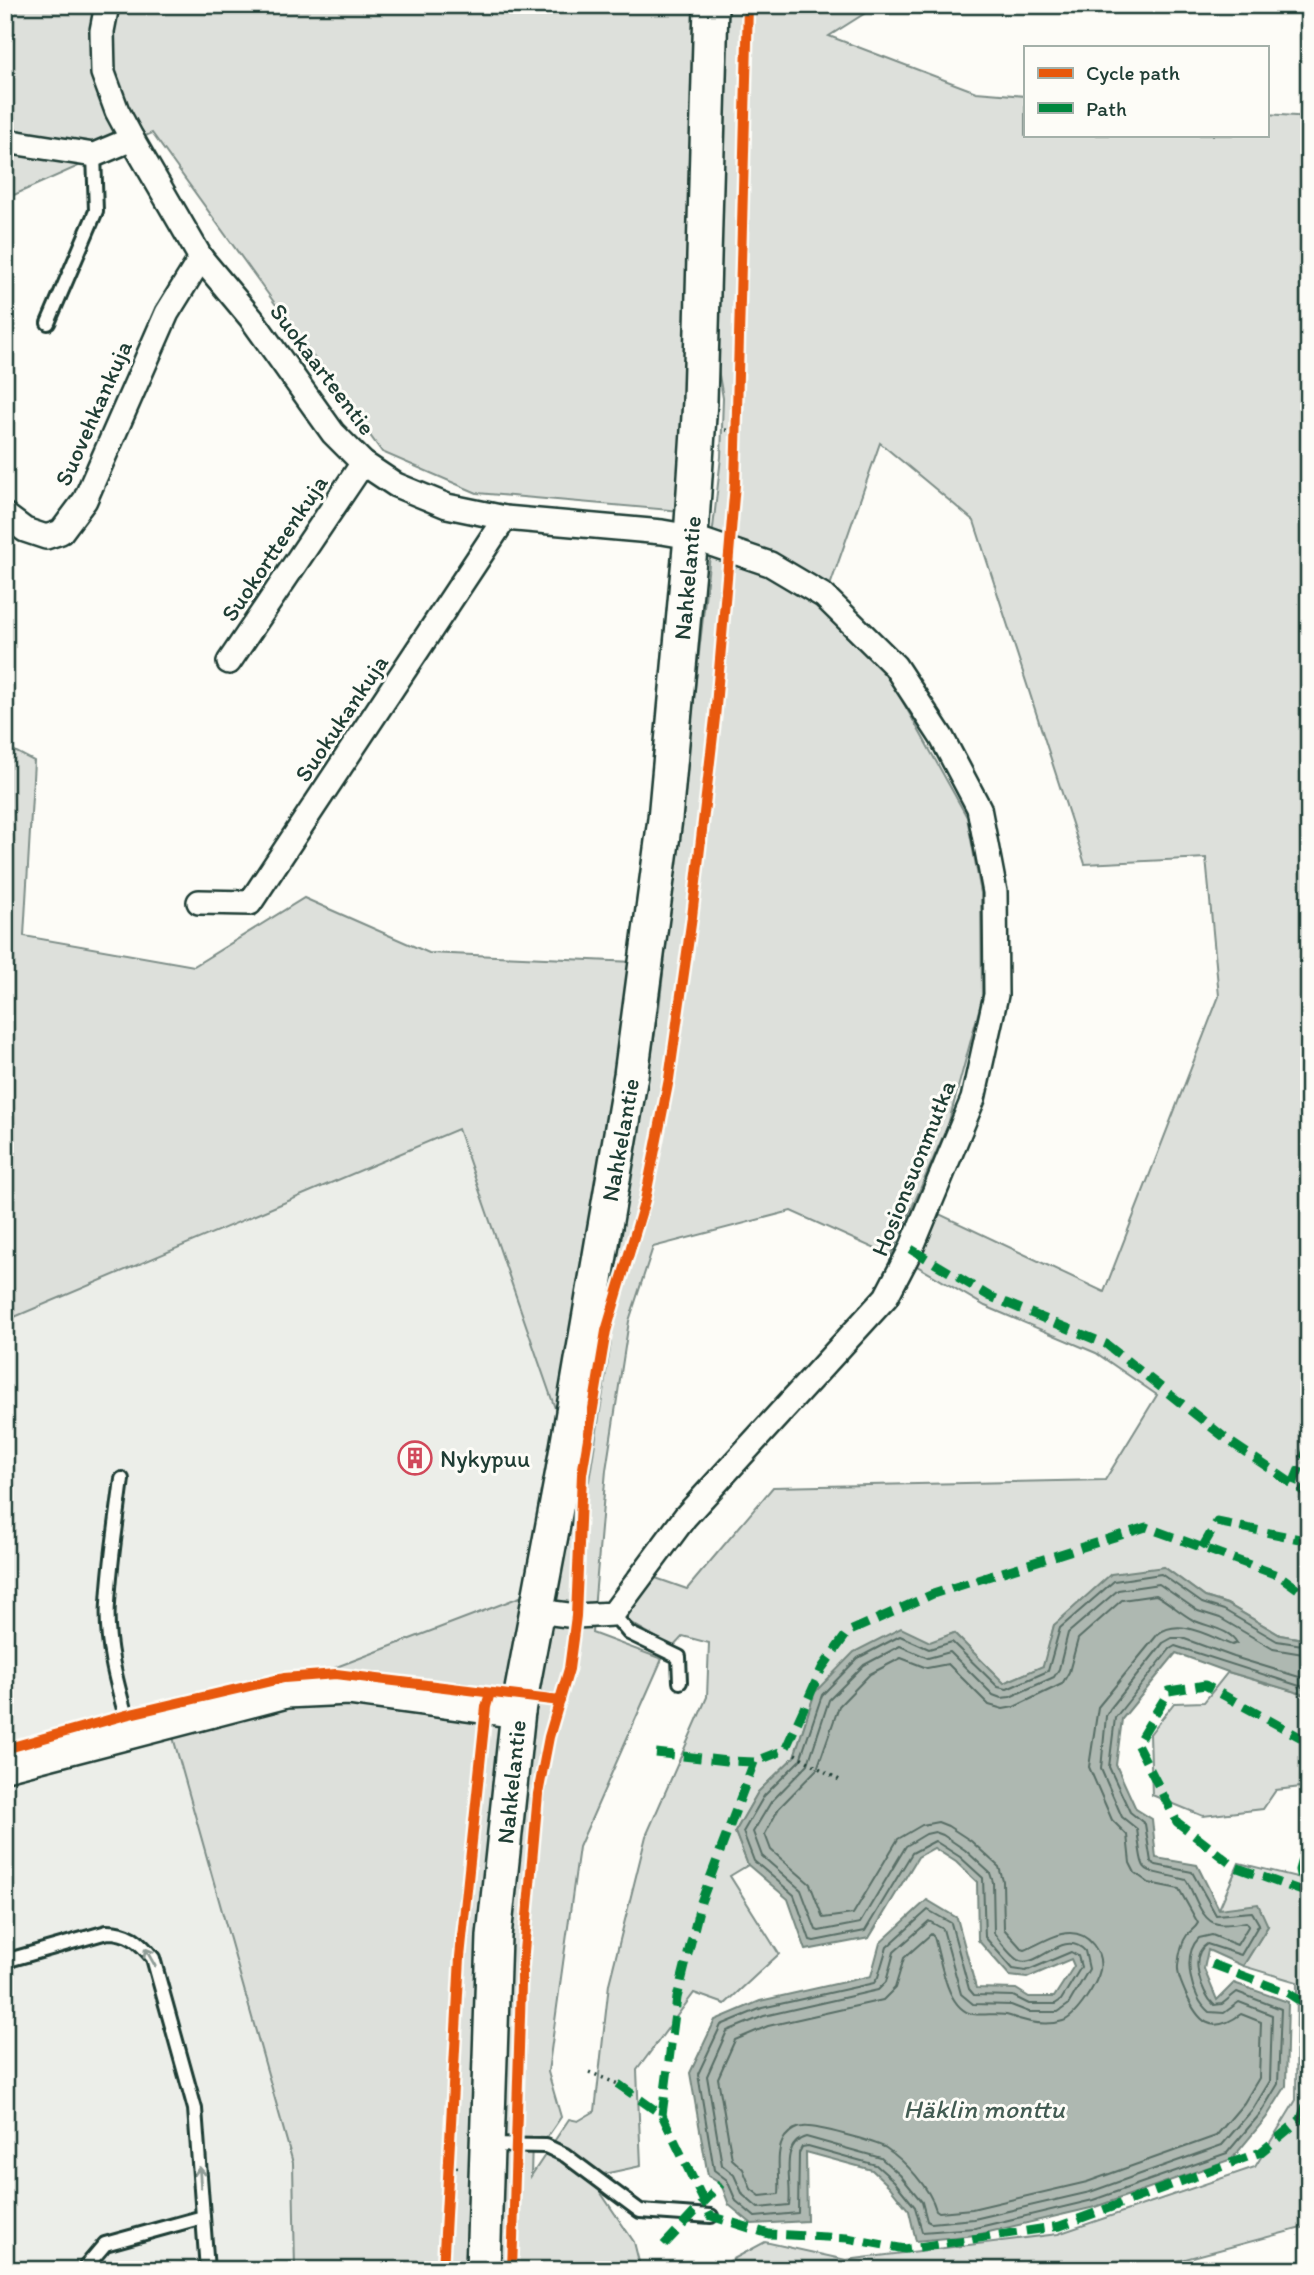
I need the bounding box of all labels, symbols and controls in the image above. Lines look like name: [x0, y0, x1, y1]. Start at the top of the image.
legend: [1024, 46, 1268, 136]
text: Cycle path: [1086, 60, 1180, 85]
text: Path: [1086, 96, 1127, 121]
street label: Suokaarteentie: [264, 297, 382, 441]
street label: Suovehkankuja: [48, 335, 138, 490]
street label: Suokortteenkuja: [214, 469, 334, 627]
street label: Nahkelantie: [667, 515, 707, 641]
street label: Suokukankuja: [288, 649, 394, 787]
street label: Hosionsuonmutka: [865, 1075, 962, 1260]
street label: Nahkelantie: [595, 1076, 645, 1204]
building icon: Nykypuu: [396, 1439, 434, 1477]
place label: Nykypuu: [440, 1444, 530, 1473]
street label: Nahkelantie: [490, 1719, 532, 1845]
one-way arrow: [143, 1948, 157, 1968]
water label: Häklin monttu: [903, 2093, 1065, 2125]
one-way arrow: [193, 2166, 206, 2189]

